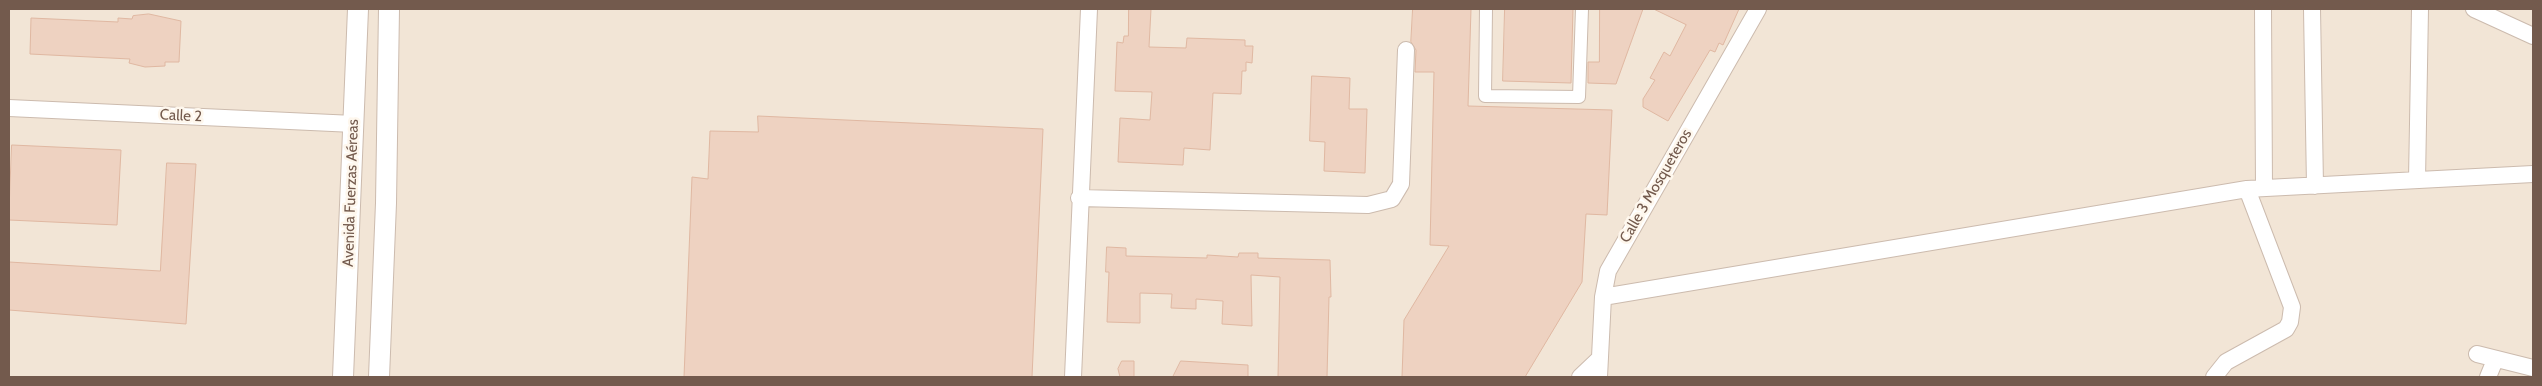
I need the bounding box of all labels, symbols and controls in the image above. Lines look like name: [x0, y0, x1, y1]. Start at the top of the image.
street label: Calle 2: [159, 106, 203, 126]
street label: Avenida Fuerzas Aéreas: [339, 119, 363, 267]
street label: Calle 3 Mosqueteros: [1616, 126, 1696, 246]

